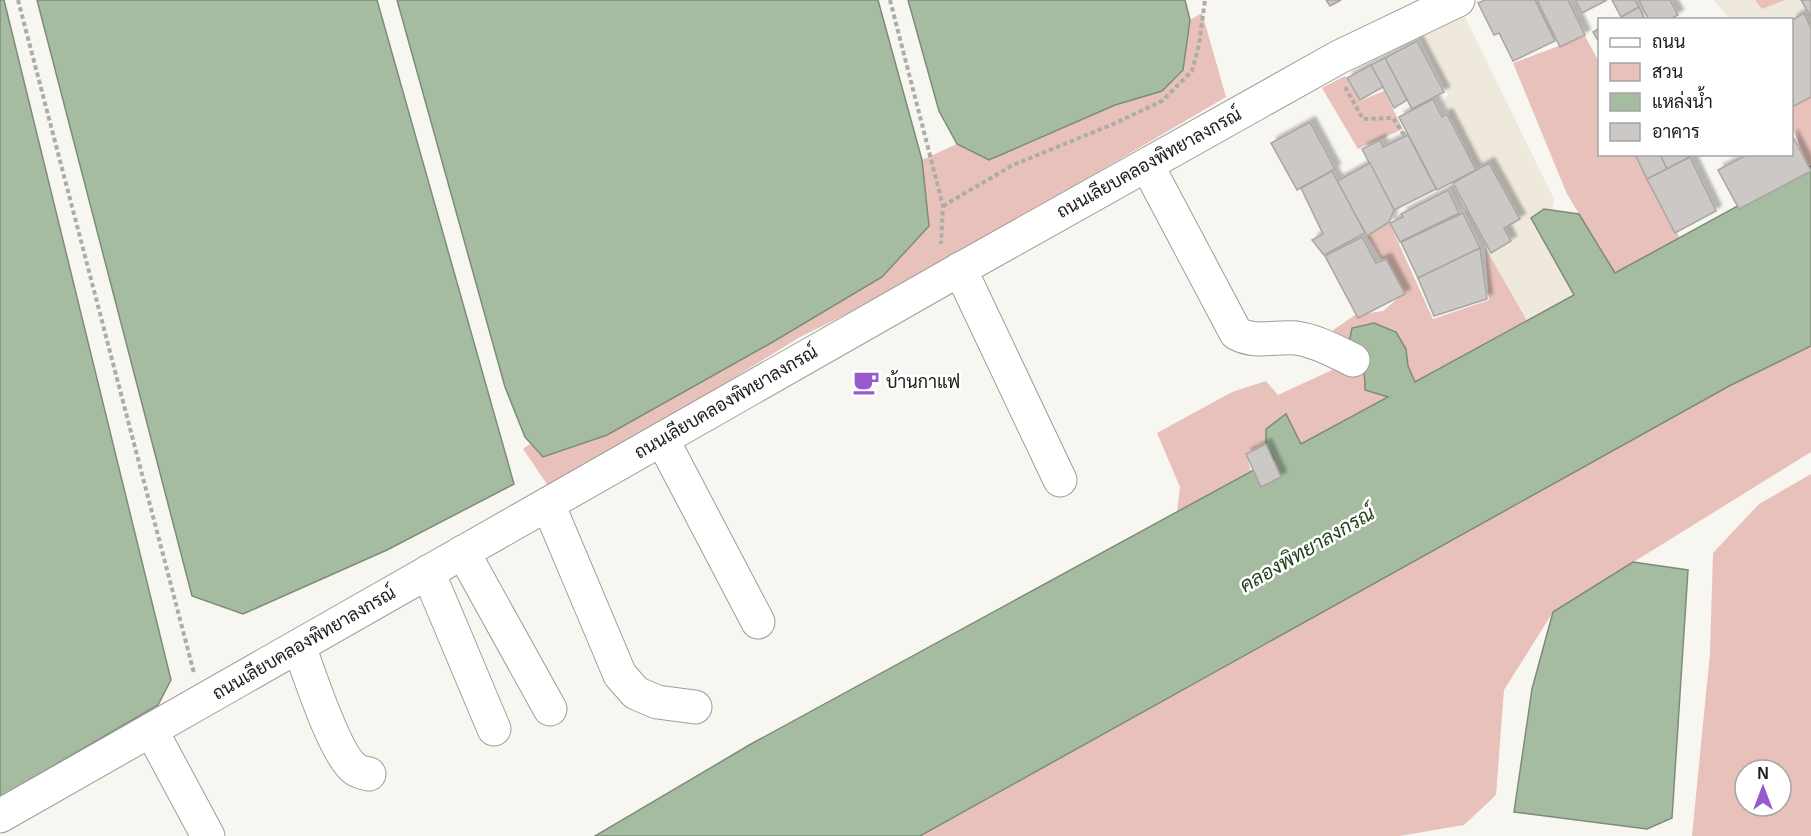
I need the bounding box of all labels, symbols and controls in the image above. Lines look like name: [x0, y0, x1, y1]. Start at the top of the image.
legend: [1598, 18, 1793, 156]
text: ถนน: [1652, 32, 1685, 52]
text: สวน: [1652, 62, 1683, 82]
text: แหล่งน้ำ: [1652, 86, 1713, 112]
street label: ถนนเลียบคลองพิทยาลงกรณ์: [1052, 101, 1245, 222]
text: อาคาร: [1652, 122, 1700, 142]
street label: ถนนเลียบคลองพิทยาลงกรณ์: [630, 339, 821, 463]
cafe icon: บ้านกาแฟ: [851, 367, 881, 397]
place label: บ้านกาแฟ: [886, 370, 960, 392]
water label: คลองพิทยาลงกรณ์: [1234, 497, 1381, 596]
street label: ถนนเลียบคลองพิทยาลงกรณ์: [208, 580, 399, 704]
north arrow: [1733, 758, 1793, 818]
text: N: [1757, 765, 1769, 782]

